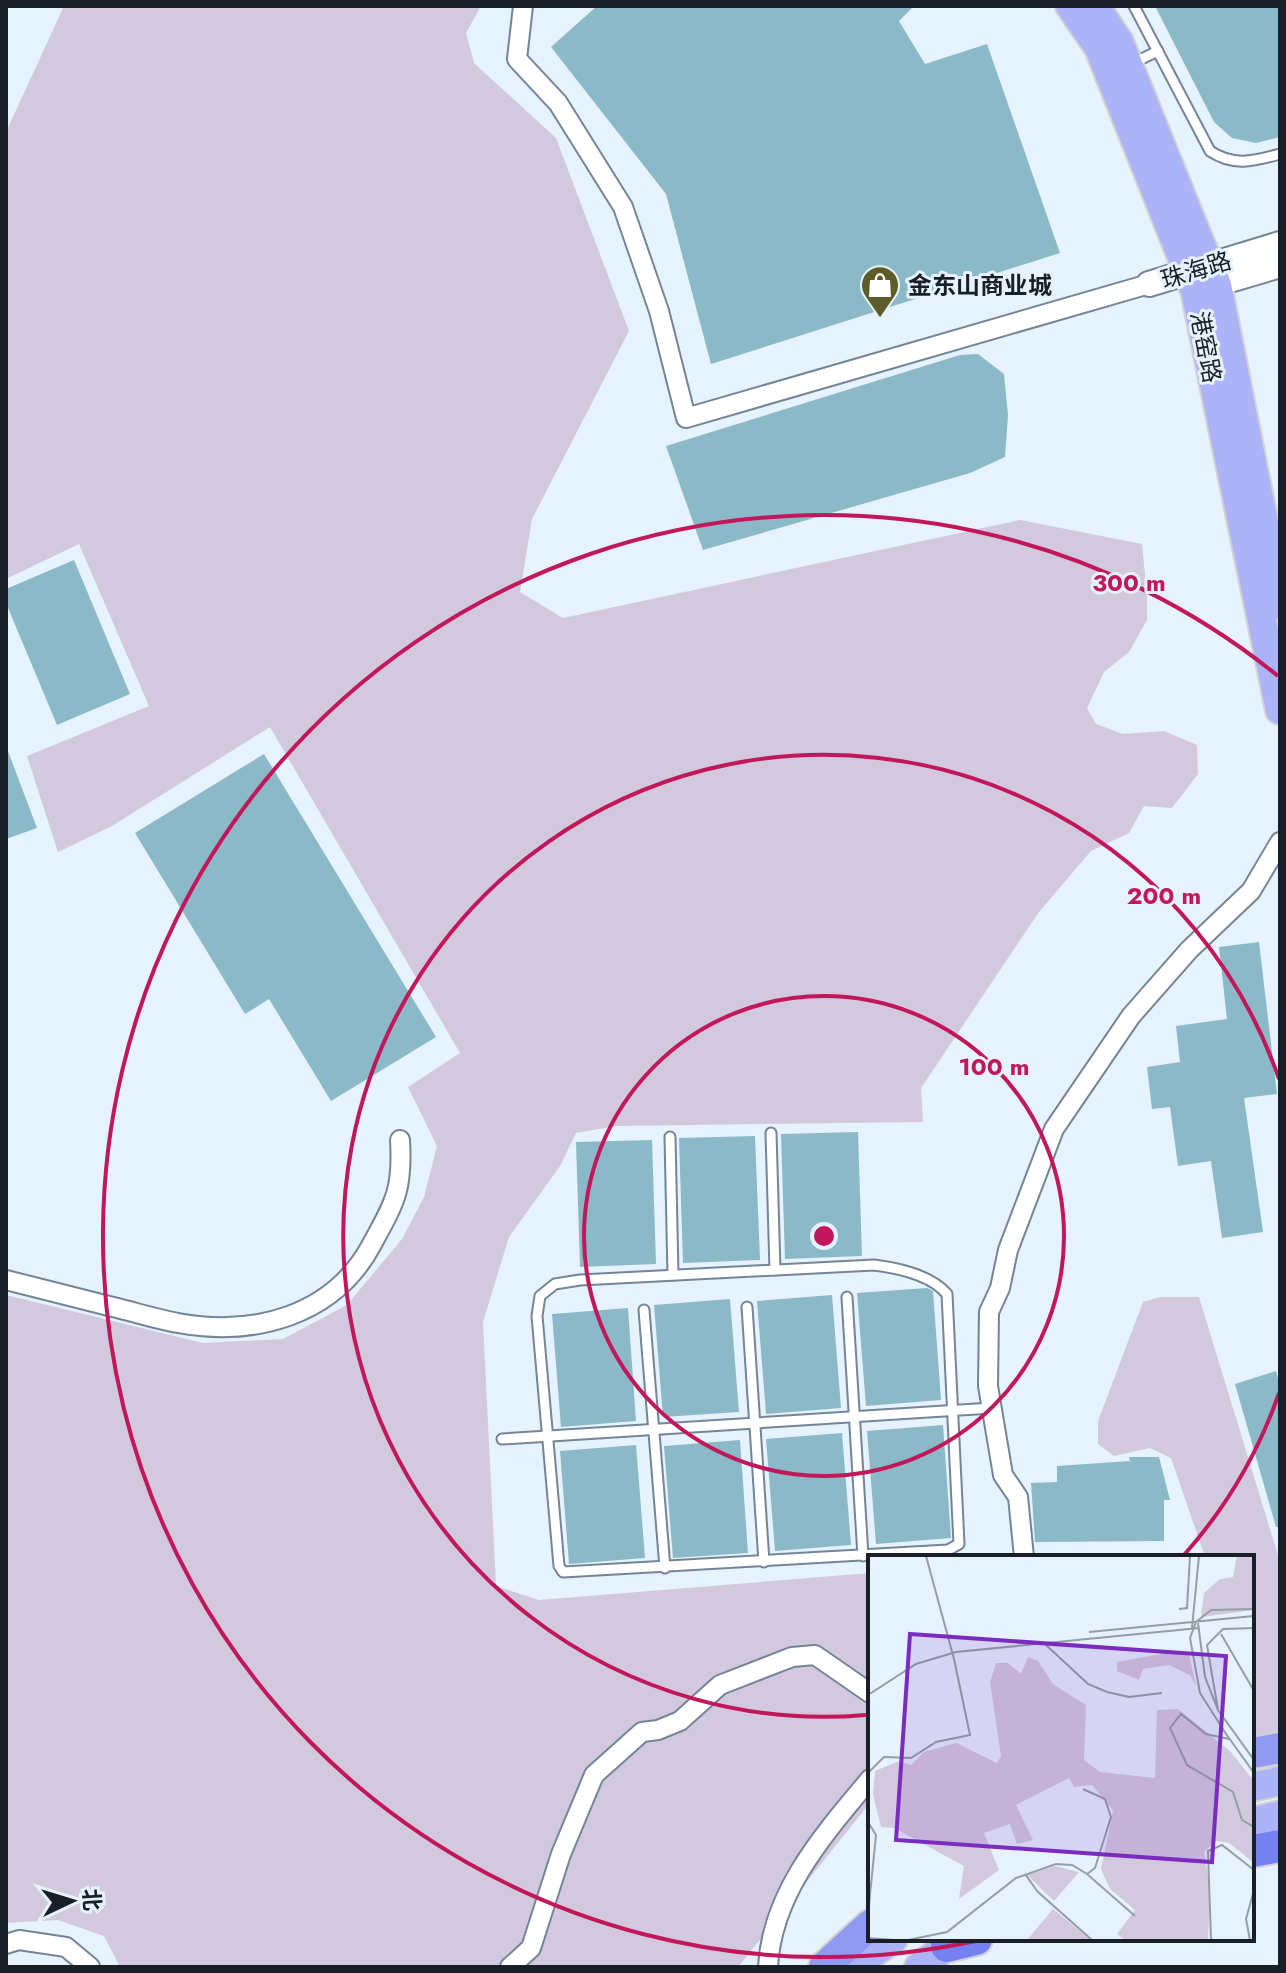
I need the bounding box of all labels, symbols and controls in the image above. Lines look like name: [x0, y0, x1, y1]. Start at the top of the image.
street label: 珠海路: [1156, 243, 1236, 297]
shop icon: 金东山商业城: [859, 264, 901, 319]
place label: 金东山商业城: [908, 268, 1052, 303]
street label: 港窑路: [1182, 308, 1230, 386]
text: 300 m: [1092, 565, 1166, 600]
text: 200 m: [1127, 878, 1201, 913]
text: 100 m: [959, 1049, 1029, 1084]
centre of rings: [810, 1222, 838, 1250]
inset map: [868, 1555, 1254, 1941]
north arrow: [32, 1861, 112, 1941]
text: 北: [75, 1888, 109, 1912]

